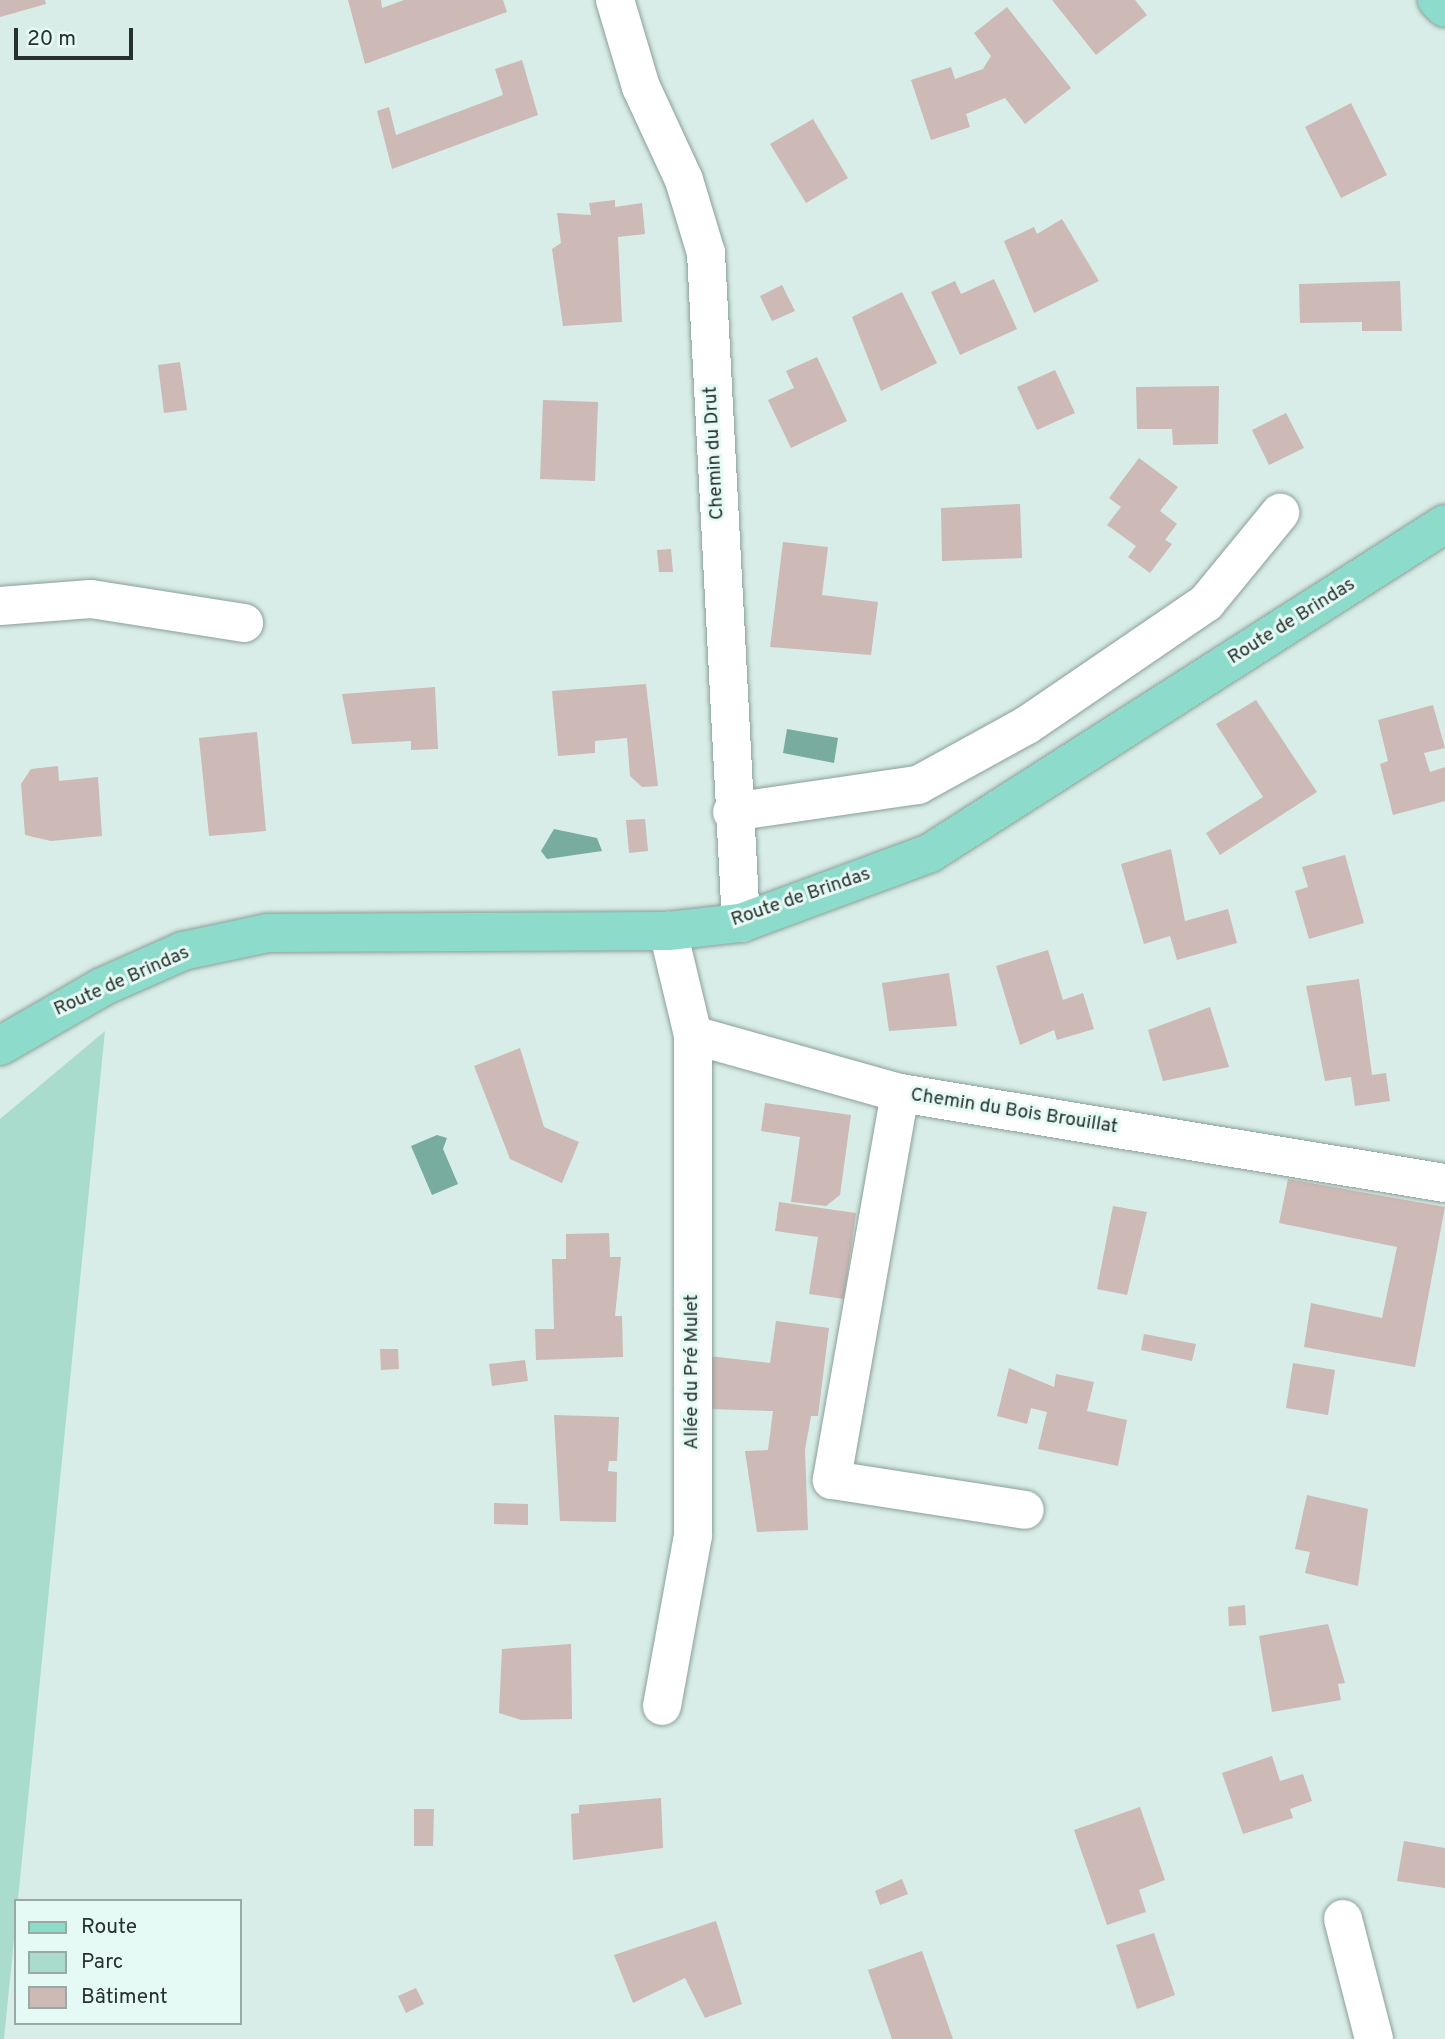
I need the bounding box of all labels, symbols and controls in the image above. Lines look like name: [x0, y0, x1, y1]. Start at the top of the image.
scale bar: [18, 14, 136, 58]
text: 20 m: [27, 26, 76, 53]
street label: Chemin du Drut: [700, 386, 730, 520]
street label: Route de Brindas: [1224, 574, 1360, 670]
street label: Route de Brindas: [728, 864, 874, 932]
street label: Route de Brindas: [51, 942, 193, 1022]
street label: Chemin du Bois Brouillat: [909, 1084, 1119, 1140]
street label: Allée du Pré Mulet: [682, 1294, 704, 1450]
legend: [14, 1899, 242, 2025]
text: Route: [81, 1914, 137, 1941]
text: Parc: [81, 1949, 123, 1976]
text: Bâtiment: [81, 1984, 168, 2011]

